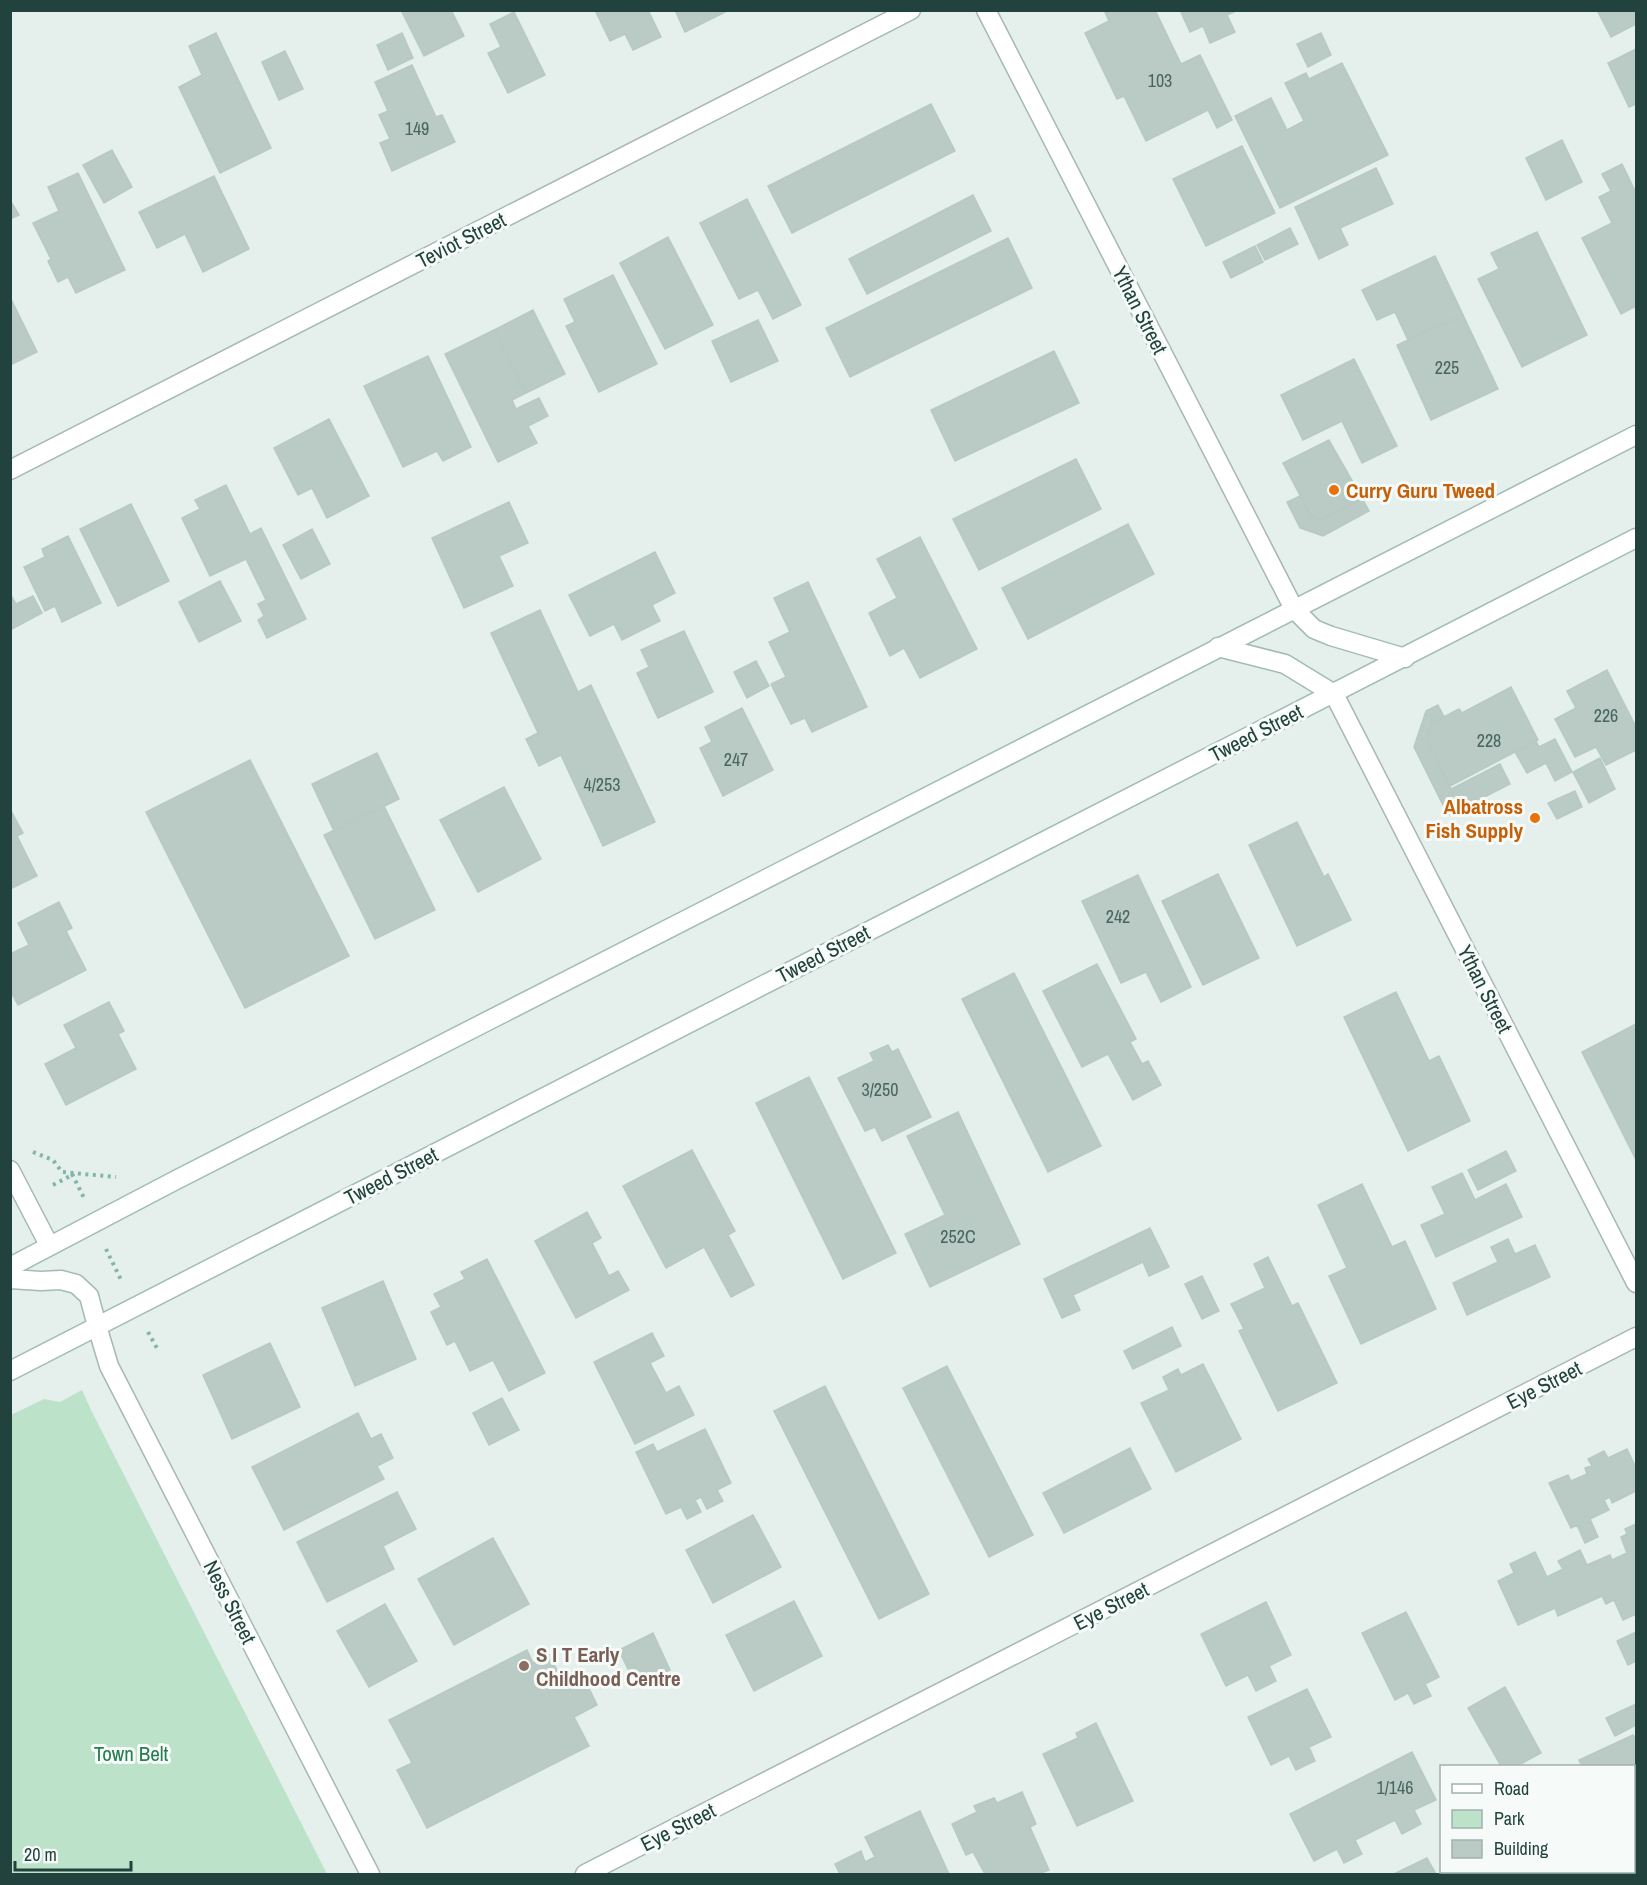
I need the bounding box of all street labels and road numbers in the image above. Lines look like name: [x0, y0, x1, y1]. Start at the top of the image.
street label: Teviot Street: [411, 205, 511, 275]
street label: Ythan Street: [1105, 261, 1175, 359]
street label: Tweed Street: [1204, 697, 1308, 769]
street label: Tweed Street: [771, 918, 875, 990]
street label: Ythan Street: [1450, 940, 1520, 1038]
street label: Tweed Street: [339, 1140, 443, 1212]
street label: Eye Street: [1502, 1354, 1587, 1416]
street label: Ness Street: [197, 1555, 263, 1649]
street label: Eye Street: [1069, 1575, 1154, 1637]
street label: Eye Street: [636, 1796, 721, 1858]

